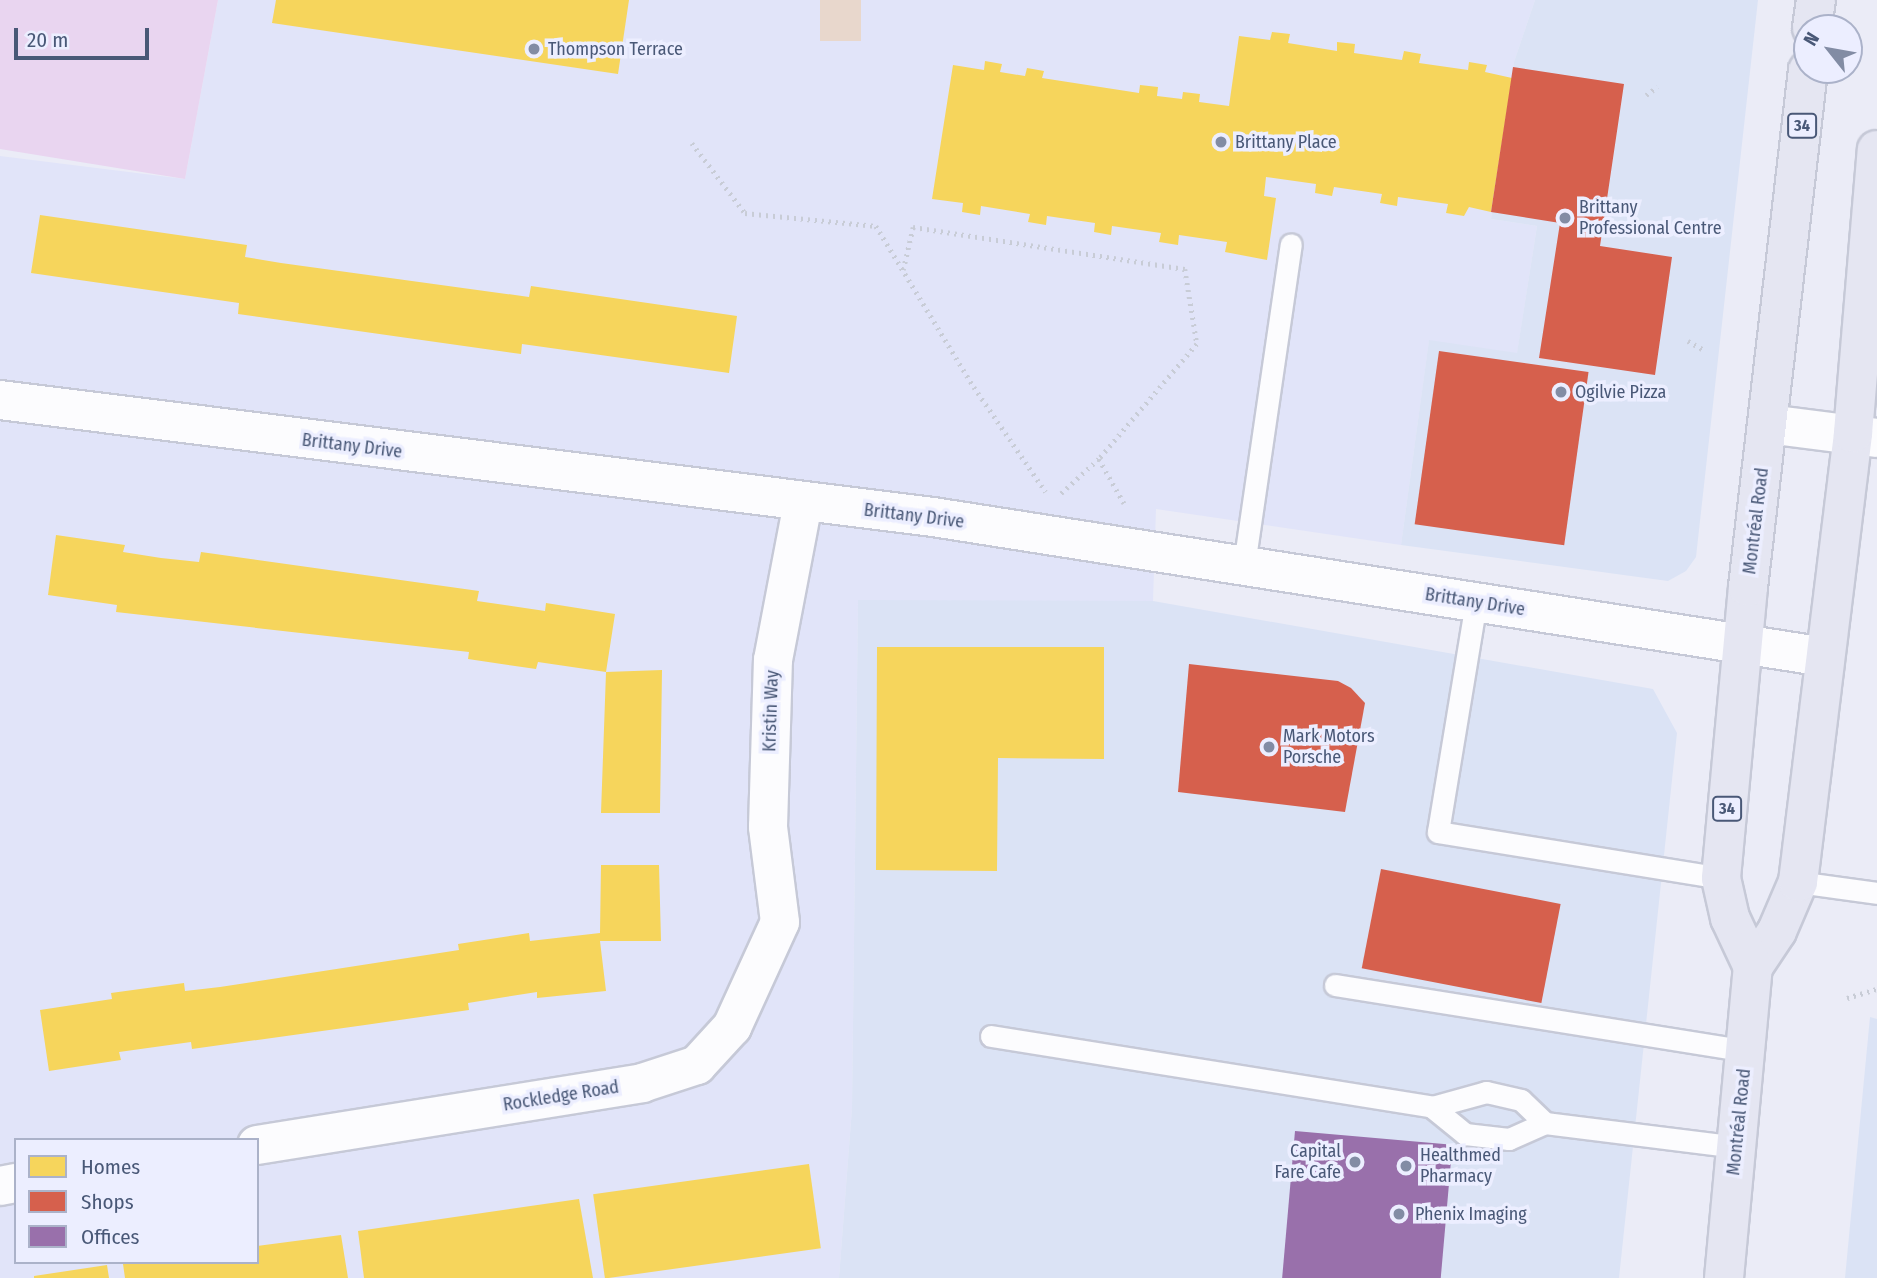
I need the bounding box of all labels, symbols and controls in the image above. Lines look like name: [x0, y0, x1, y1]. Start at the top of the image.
scale bar: [18, 14, 152, 58]
north arrow: [1793, 14, 1863, 84]
text: 20 m: [27, 27, 68, 53]
text: N: [1798, 28, 1824, 50]
place label: Thompson Terrace: [548, 38, 683, 60]
marker: Thompson Terrace: [526, 41, 542, 57]
road number: 34: [1786, 114, 1818, 138]
place label: Brittany Place: [1235, 131, 1337, 153]
marker: Brittany Place: [1213, 134, 1229, 150]
place label: Brittany Professional Centre: [1579, 197, 1722, 240]
marker: Brittany Professional Centre: [1557, 210, 1573, 226]
place label: Ogilvie Pizza: [1575, 381, 1666, 403]
marker: Ogilvie Pizza: [1553, 384, 1569, 400]
street label: Brittany Drive: [301, 429, 403, 463]
street label: Montréal Road: [1739, 467, 1773, 575]
street label: Brittany Drive: [863, 499, 965, 533]
street label: Brittany Drive: [1424, 583, 1526, 621]
street label: Kristin Way: [759, 670, 783, 752]
place label: Mark Motors Porsche: [1283, 726, 1375, 768]
marker: Mark Motors Porsche: [1261, 739, 1277, 755]
road number: 34: [1711, 796, 1743, 822]
street label: Montréal Road: [1723, 1068, 1755, 1176]
street label: Rockledge Road: [502, 1076, 620, 1116]
legend: [14, 1138, 259, 1264]
place label: Capital Fare Cafe: [1274, 1141, 1341, 1184]
place label: Healthmed Pharmacy: [1420, 1145, 1501, 1188]
text: Homes: [81, 1154, 140, 1180]
marker: Capital Fare Cafe: [1347, 1154, 1363, 1170]
marker: Healthmed Pharmacy: [1398, 1158, 1414, 1174]
text: Shops: [81, 1189, 134, 1215]
place label: Phenix Imaging: [1415, 1203, 1527, 1225]
marker: Phenix Imaging: [1389, 1204, 1409, 1224]
text: Offices: [81, 1224, 140, 1250]

